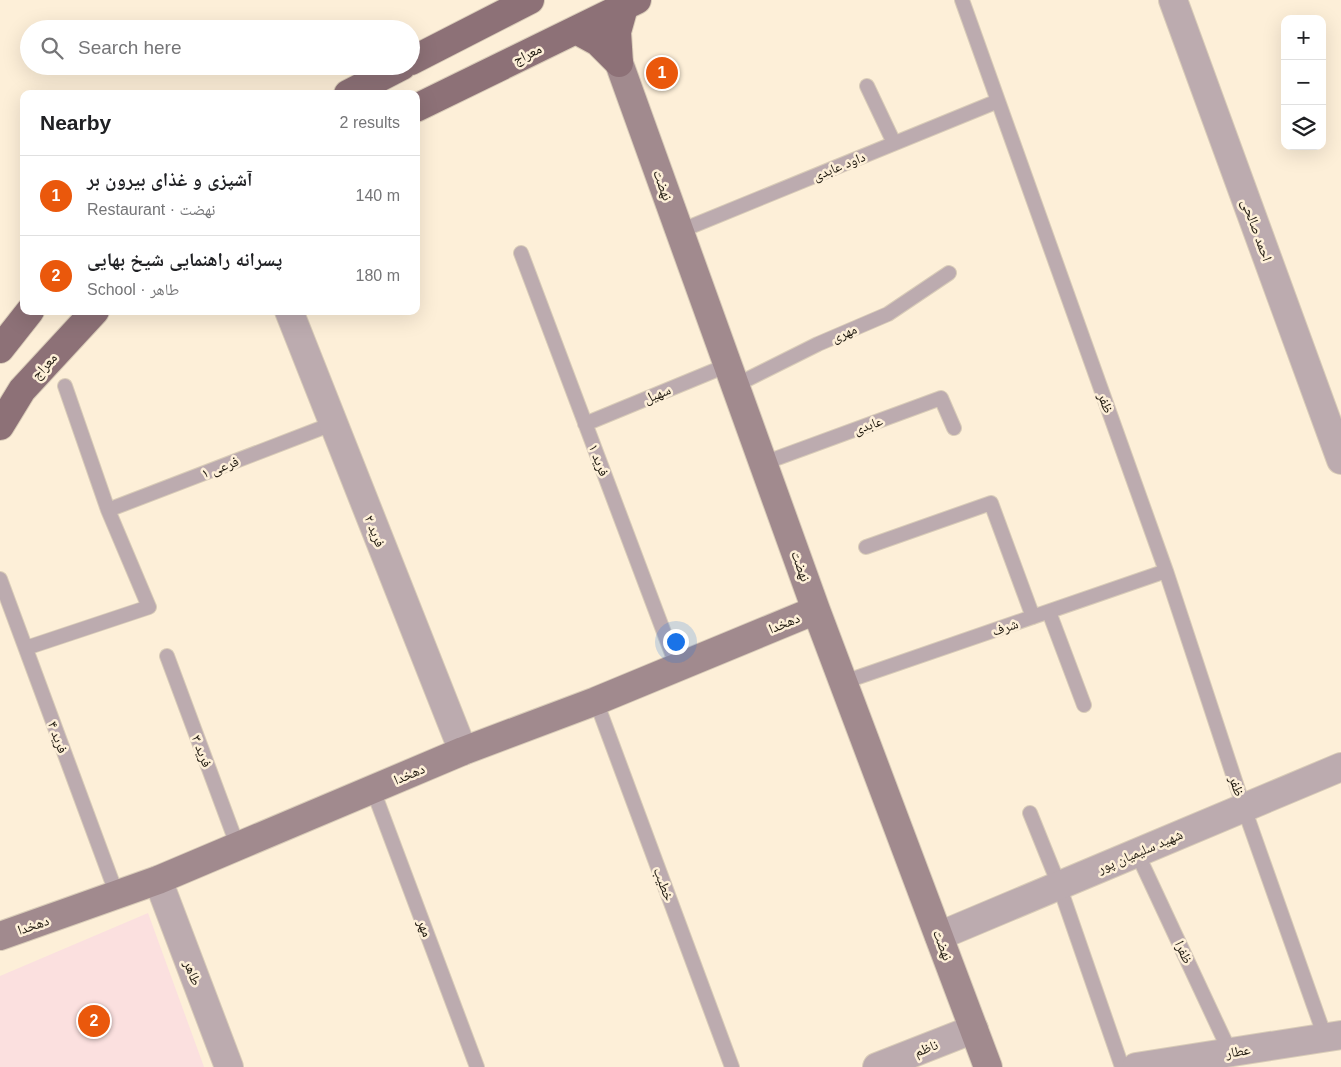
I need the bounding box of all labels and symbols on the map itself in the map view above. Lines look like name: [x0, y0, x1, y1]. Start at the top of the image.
street label: معراج: [510, 40, 545, 70]
pin: 1: [646, 54, 678, 92]
street label: داود عابدی: [810, 148, 868, 185]
street label: نهضت: [650, 167, 676, 203]
street label: احمد صالحی: [1237, 197, 1276, 264]
street label: مهری: [829, 321, 859, 346]
street label: معراج: [28, 350, 62, 384]
street label: سهیل: [641, 381, 673, 408]
street label: ظفر: [1094, 390, 1117, 416]
street label: عابدی: [851, 412, 885, 439]
street label: فرید ۱: [585, 442, 612, 479]
street label: فرعی ۱: [199, 453, 241, 482]
street label: فرید ۲: [360, 513, 389, 550]
street label: نهضت: [788, 548, 814, 584]
street label: دهخدا: [766, 609, 802, 636]
street label: شرف: [990, 615, 1021, 640]
your location: [663, 629, 689, 655]
street label: فرید ۴: [44, 719, 71, 756]
street label: فرید ۳: [188, 733, 215, 770]
street label: دهخدا: [391, 760, 427, 788]
street label: ظفر: [1225, 773, 1248, 798]
street label: شهید سلیمیان پور: [1094, 826, 1185, 878]
street label: خطیب: [650, 865, 678, 903]
street label: دهخدا: [15, 912, 51, 938]
street label: مهر: [413, 916, 436, 939]
street label: نهضت: [930, 927, 956, 963]
street label: ظفرا: [1171, 938, 1196, 967]
street label: طاهر: [180, 957, 205, 988]
pin: 2: [78, 1002, 110, 1040]
street label: ناظم: [912, 1036, 941, 1062]
street label: عطار: [1223, 1041, 1252, 1062]

